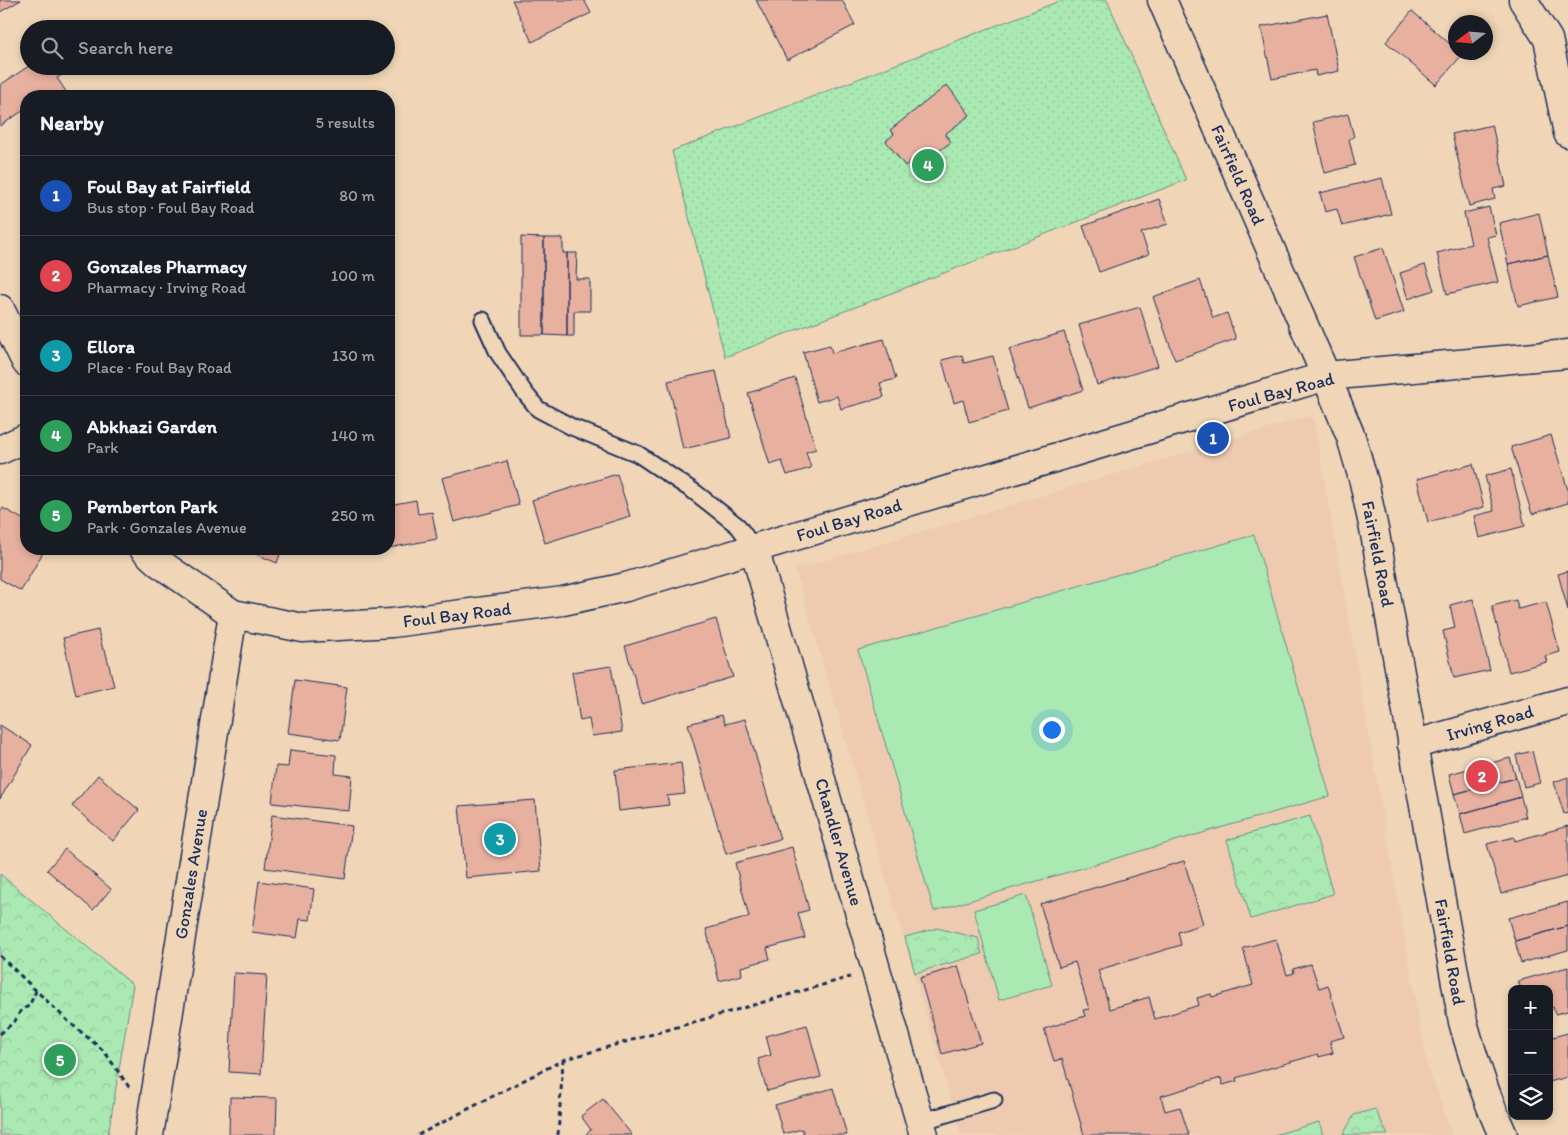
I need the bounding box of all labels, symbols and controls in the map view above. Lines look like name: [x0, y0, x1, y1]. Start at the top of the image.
north arrow: [1448, 15, 1493, 60]
search box: [20, 20, 395, 75]
icon: search: [38, 34, 66, 62]
text: Search here: [78, 36, 173, 59]
text: Nearby: [40, 110, 104, 135]
text: 5 results: [315, 113, 375, 132]
street label: Fairfield Road: [1206, 121, 1270, 229]
pin: 4: [912, 146, 944, 184]
text: Foul Bay at Fairfield: [87, 175, 251, 198]
text: 1: [52, 186, 60, 205]
text: 80 m: [339, 186, 375, 205]
text: Bus stop · Foul Bay Road: [87, 198, 255, 217]
text: Gonzales Pharmacy: [87, 255, 247, 278]
text: 2: [52, 266, 60, 285]
text: 100 m: [331, 266, 375, 285]
text: Pharmacy · Irving Road: [87, 278, 246, 297]
text: Ellora: [87, 335, 135, 358]
text: 3: [52, 346, 60, 365]
text: 130 m: [332, 346, 375, 365]
text: Place · Foul Bay Road: [87, 358, 232, 377]
street label: Foul Bay Road: [1226, 367, 1337, 417]
text: Abkhazi Garden: [87, 415, 217, 438]
pin: 1: [1197, 419, 1229, 457]
text: 4: [51, 426, 61, 445]
text: 140 m: [331, 426, 375, 445]
text: Park: [87, 438, 118, 457]
street label: Foul Bay Road: [794, 493, 905, 546]
text: Pemberton Park: [87, 495, 217, 518]
street label: Fairfield Road: [1357, 499, 1399, 609]
text: 5: [52, 506, 60, 525]
text: 250 m: [331, 506, 375, 525]
text: Park · Gonzales Avenue: [87, 518, 247, 537]
street label: Foul Bay Road: [402, 597, 513, 633]
street label: Irving Road: [1444, 700, 1536, 746]
your location: [1039, 717, 1065, 743]
pin: 2: [1466, 757, 1498, 795]
street label: Chandler Avenue: [810, 776, 868, 908]
street label: Gonzales Avenue: [170, 807, 212, 941]
pin: 3: [484, 820, 516, 858]
street label: Fairfield Road: [1430, 897, 1470, 1007]
map controls: [1508, 985, 1553, 1120]
button: +: [1508, 985, 1553, 1030]
button: −: [1508, 1030, 1553, 1075]
pin: 5: [44, 1041, 76, 1079]
button: layers: [1508, 1075, 1553, 1120]

